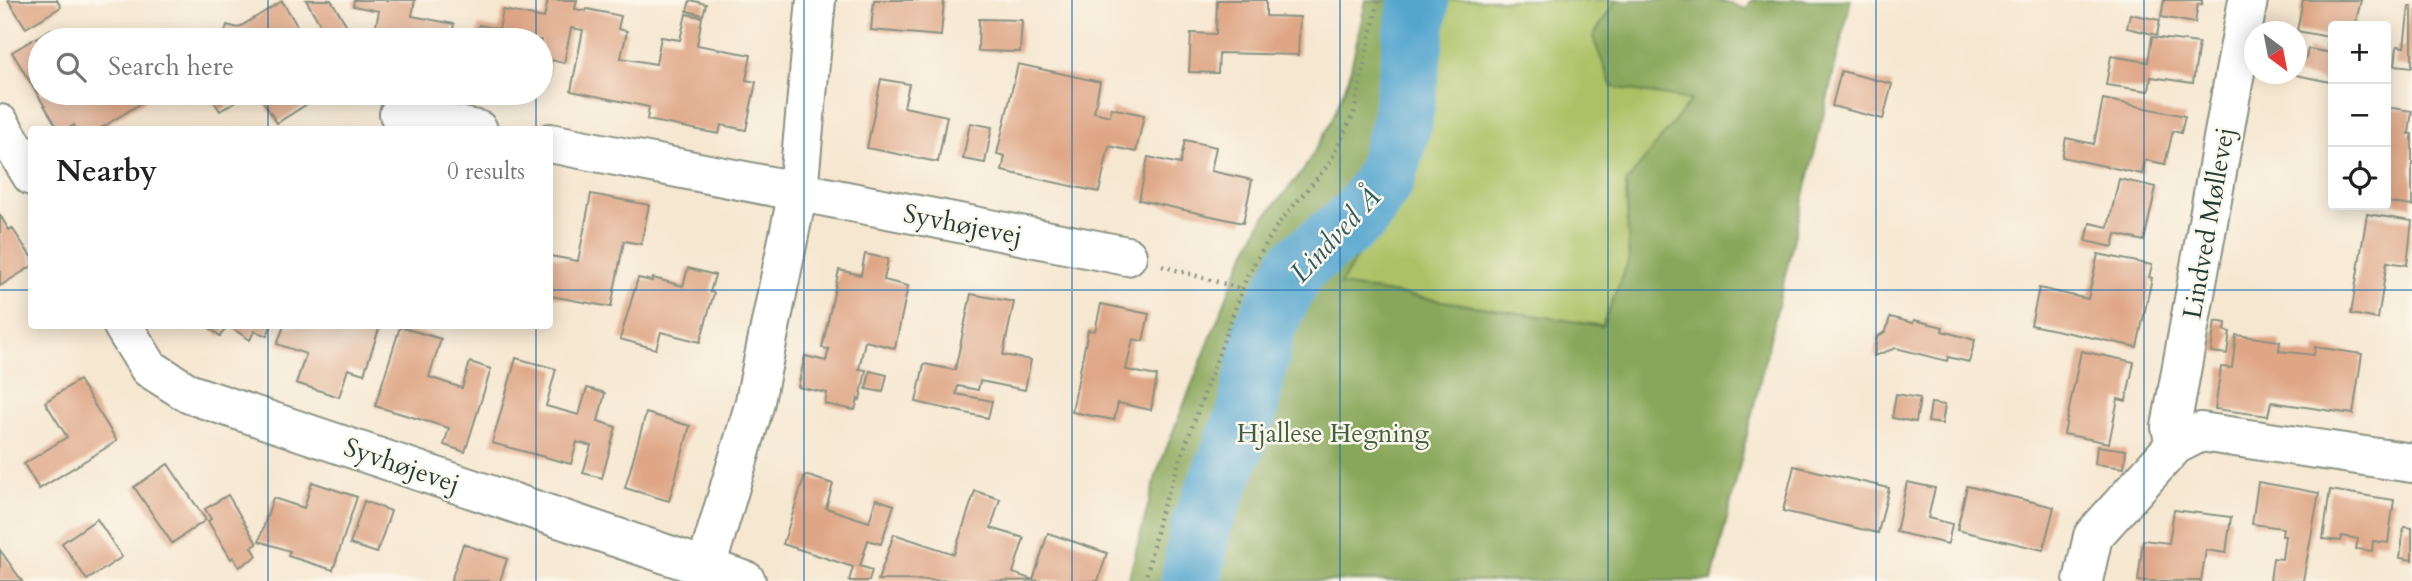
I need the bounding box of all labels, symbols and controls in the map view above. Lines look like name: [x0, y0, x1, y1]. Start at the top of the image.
north arrow: [2244, 21, 2307, 84]
map controls: [2328, 21, 2391, 210]
button: +: [2328, 21, 2391, 84]
search box: [28, 28, 553, 105]
icon: search: [52, 48, 90, 86]
text: Search here: [108, 49, 234, 84]
button: −: [2328, 84, 2391, 147]
street label: Lindved Møllevej: [2174, 125, 2243, 322]
button: locate: [2328, 147, 2391, 210]
text: Nearby: [56, 151, 157, 192]
text: 0 results: [447, 156, 525, 187]
water label: Lindved Å: [1282, 179, 1390, 291]
street label: Syvhøjevej: [901, 196, 1025, 253]
park label: Hjallese Hegning: [1237, 416, 1430, 451]
street label: Syvhøjevej: [339, 429, 464, 502]

